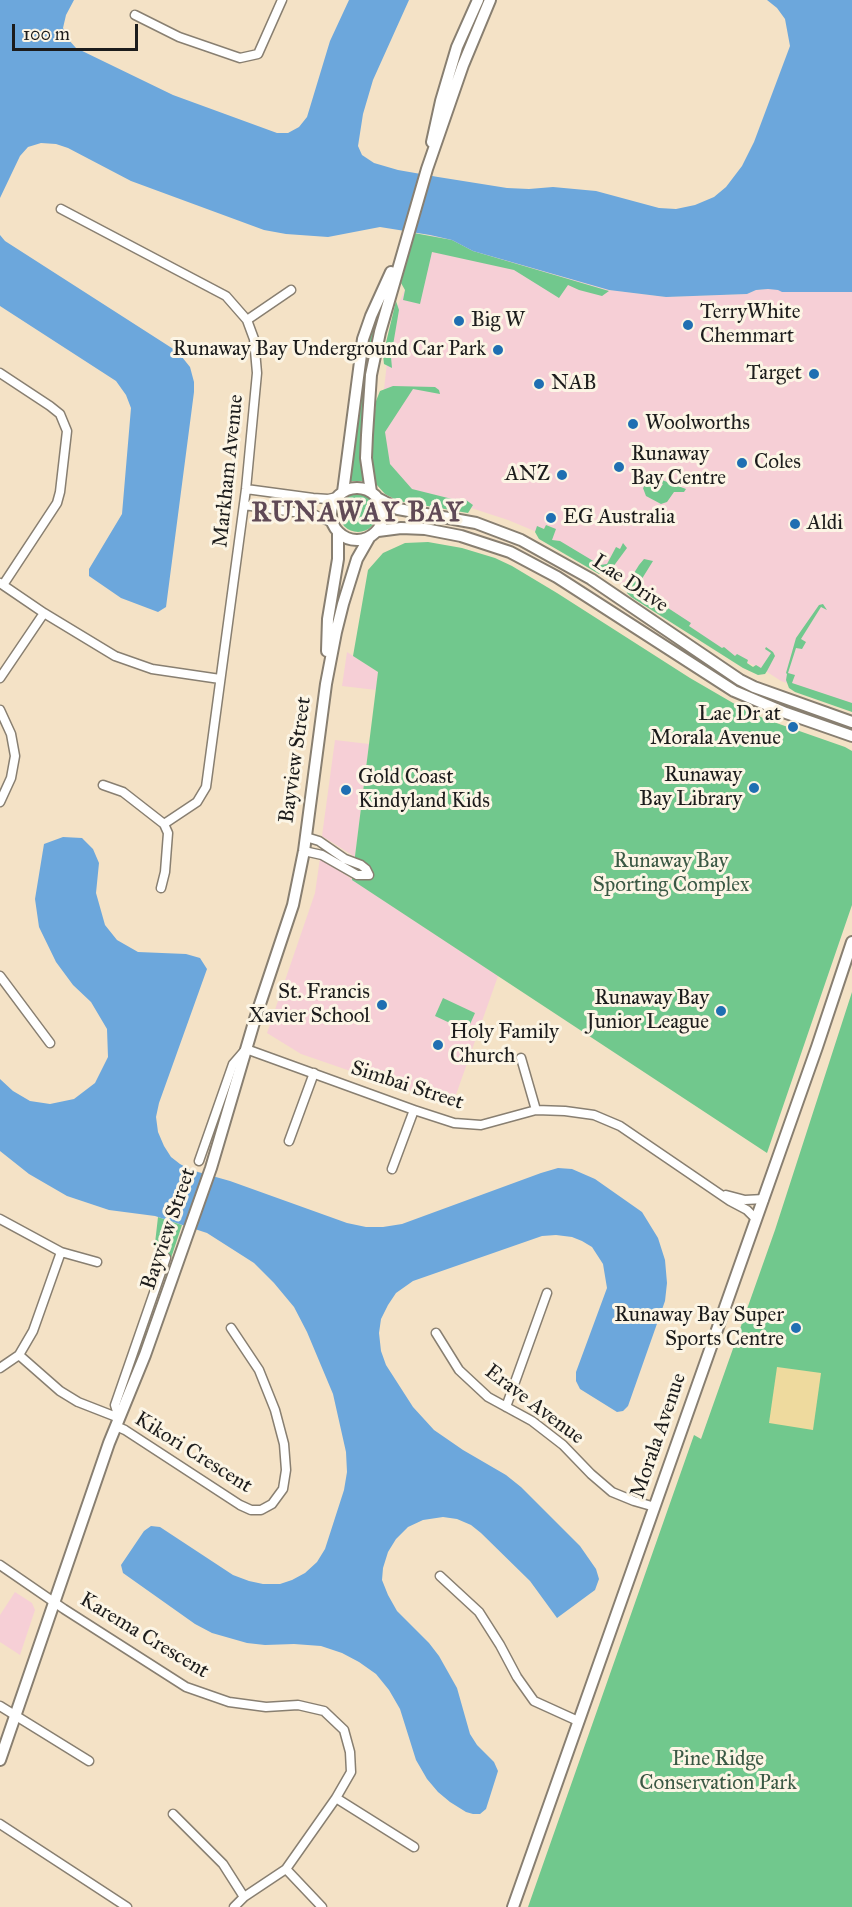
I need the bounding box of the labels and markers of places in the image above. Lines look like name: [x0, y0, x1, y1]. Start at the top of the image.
place label: TerryWhite Chemmart: [700, 300, 800, 350]
place label: Big W: [471, 308, 525, 334]
marker: Big W: [452, 314, 466, 328]
marker: TerryWhite Chemmart: [681, 318, 695, 332]
place label: Runaway Bay Underground Car Park: [173, 337, 486, 363]
marker: Runaway Bay Underground Car Park: [491, 343, 505, 357]
place label: Target: [746, 361, 802, 387]
marker: Target: [807, 367, 821, 381]
place label: NAB: [551, 371, 597, 397]
marker: NAB: [532, 377, 546, 391]
place label: Woolworths: [645, 411, 750, 437]
marker: Woolworths: [626, 417, 640, 431]
place label: Runaway Bay Centre: [631, 442, 726, 492]
place label: Coles: [754, 450, 801, 476]
marker: Coles: [735, 456, 749, 470]
marker: Runaway Bay Centre: [612, 460, 626, 474]
place label: ANZ: [505, 462, 550, 488]
marker: ANZ: [555, 468, 569, 482]
place label: EG Australia: [563, 505, 675, 531]
marker: EG Australia: [544, 511, 558, 525]
place label: Aldi: [807, 511, 843, 537]
marker: Aldi: [788, 517, 802, 531]
place label: Lae Dr at Morala Avenue: [650, 702, 781, 752]
marker: Lae Dr at Morala Avenue: [786, 720, 800, 734]
place label: Runaway Bay Library: [639, 763, 742, 813]
place label: Gold Coast Kindyland Kids: [358, 765, 490, 815]
marker: Runaway Bay Library: [747, 781, 761, 795]
marker: Gold Coast Kindyland Kids: [339, 783, 353, 797]
place label: St. Francis Xavier School: [249, 980, 370, 1030]
place label: Runaway Bay Junior League: [587, 986, 709, 1036]
marker: St. Francis Xavier School: [375, 998, 389, 1012]
marker: Runaway Bay Junior League: [714, 1004, 728, 1018]
place label: Holy Family Church: [450, 1020, 559, 1070]
marker: Holy Family Church: [431, 1038, 445, 1052]
place label: Runaway Bay Super Sports Centre: [614, 1303, 784, 1353]
marker: Runaway Bay Super Sports Centre: [789, 1321, 803, 1335]

